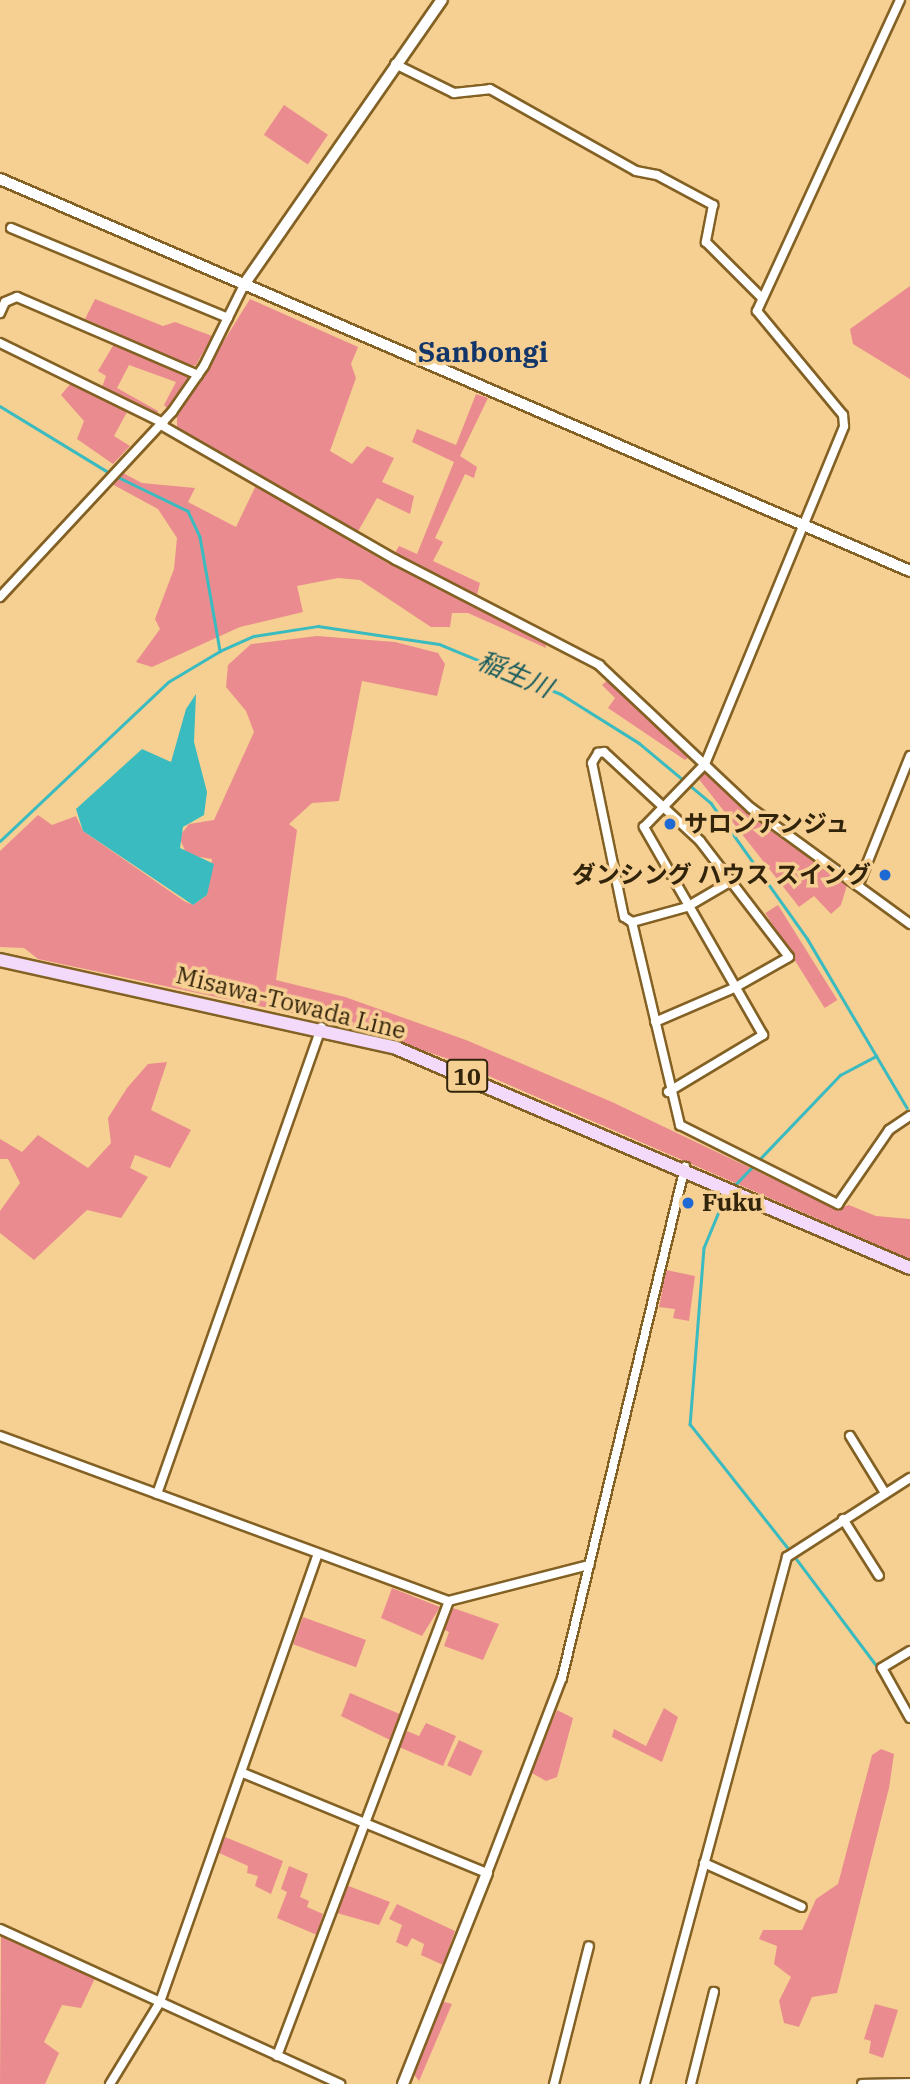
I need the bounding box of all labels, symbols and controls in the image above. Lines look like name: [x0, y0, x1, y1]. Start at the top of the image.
district label: Sanbongi: [418, 335, 548, 369]
water label: 稲生川: [473, 644, 557, 704]
place label: サロンアンジュ: [684, 810, 852, 838]
marker: サロンアンジュ: [662, 816, 678, 832]
place label: ダンシング ハウス スイング: [572, 861, 871, 889]
marker: ダンシング ハウス スイング: [877, 867, 893, 883]
street label: Misawa-Towada Line: [173, 961, 409, 1045]
road number: 10: [446, 1056, 488, 1096]
place label: Fuku: [702, 1189, 762, 1217]
marker: Fuku: [680, 1195, 696, 1211]

